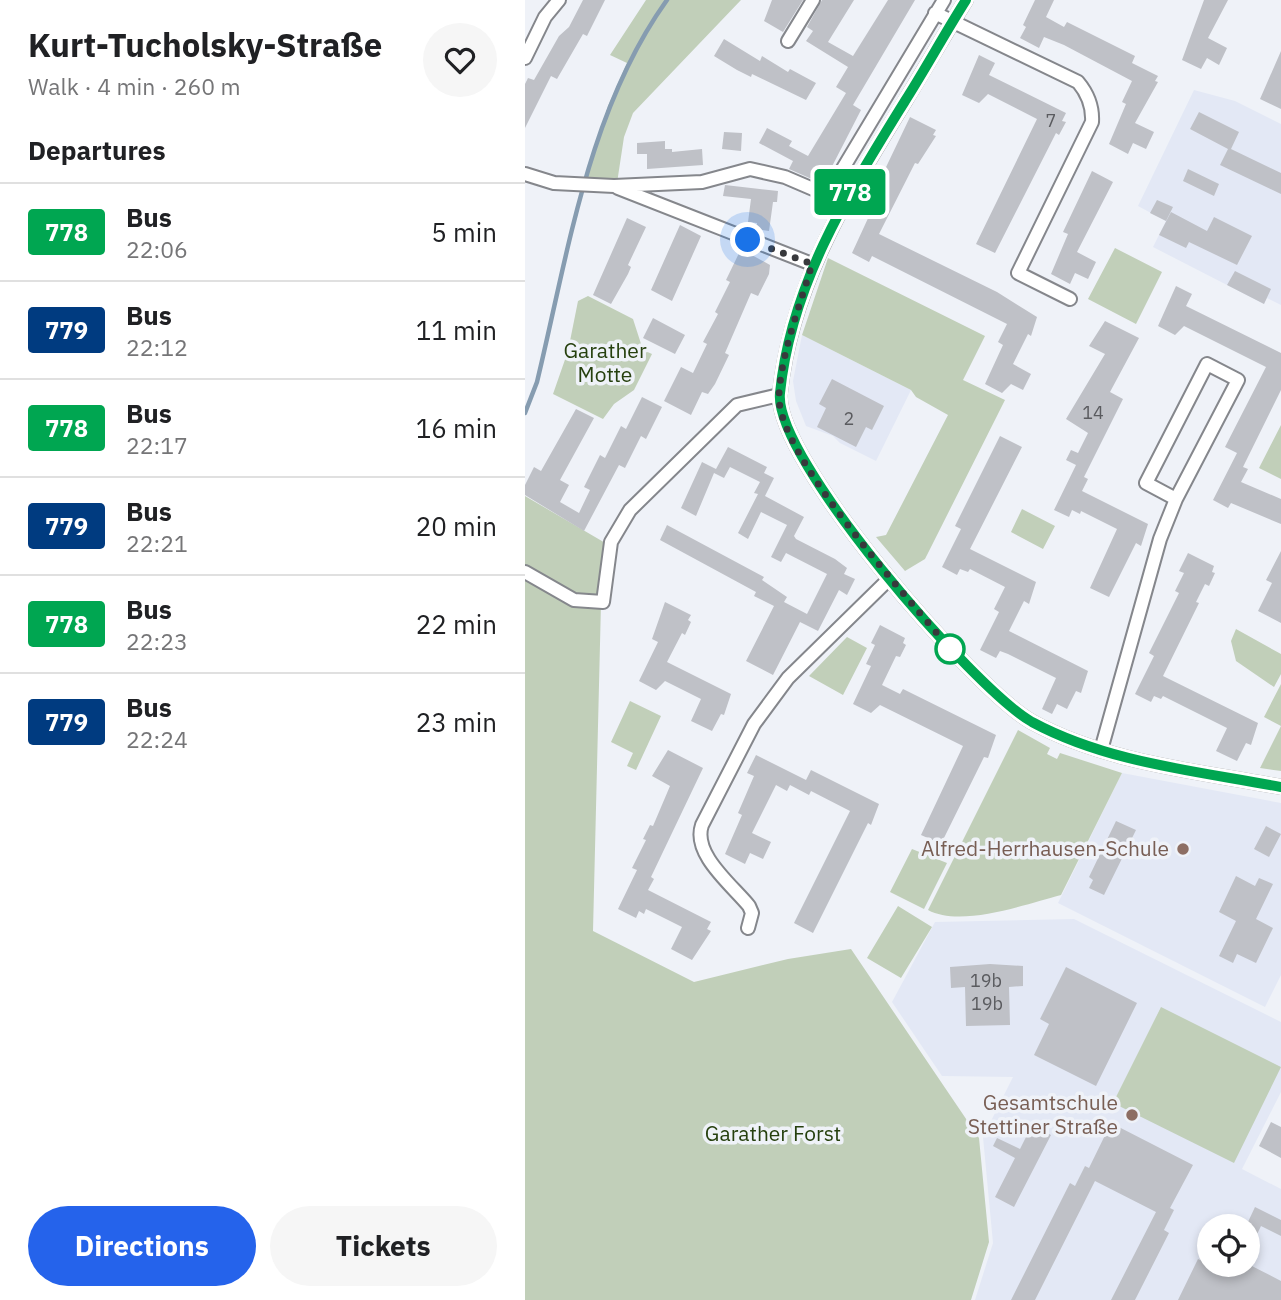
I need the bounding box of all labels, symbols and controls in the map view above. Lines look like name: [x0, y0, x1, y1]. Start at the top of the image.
text: Kurt-Tucholsky-Straße: [28, 23, 382, 66]
button: heart: [423, 23, 497, 97]
text: Walk · 4 min · 260 m: [28, 71, 241, 101]
house number: 7: [1046, 109, 1056, 132]
text: Departures: [28, 133, 166, 167]
line badge: 778: [810, 169, 890, 215]
text: 778: [828, 176, 872, 208]
text: Bus: [126, 200, 172, 234]
text: 5 min: [431, 215, 497, 249]
text: 778: [45, 216, 88, 248]
your location: [730, 222, 765, 257]
text: 22:06: [126, 234, 188, 264]
text: Bus: [126, 298, 172, 332]
text: 11 min: [416, 313, 497, 347]
text: 779: [45, 314, 88, 346]
text: 22:12: [126, 332, 188, 362]
park label: Garather Motte: [563, 336, 647, 388]
text: Bus: [126, 396, 172, 430]
house number: 14: [1082, 401, 1104, 424]
house number: 2: [844, 407, 854, 430]
text: 16 min: [416, 411, 497, 445]
text: 778: [45, 412, 88, 444]
text: 22:17: [126, 430, 188, 460]
text: Bus: [126, 494, 172, 528]
text: 20 min: [416, 509, 497, 543]
text: 779: [45, 510, 88, 542]
text: 22:21: [126, 528, 188, 558]
text: Bus: [126, 592, 172, 626]
text: 22 min: [416, 607, 497, 641]
text: 778: [45, 608, 88, 640]
text: 22:23: [126, 626, 188, 656]
unlabelled marker: [935, 634, 965, 664]
text: Bus: [126, 690, 172, 724]
text: 23 min: [416, 705, 497, 739]
text: 779: [45, 706, 88, 738]
text: 22:24: [126, 724, 188, 754]
place label: Alfred-Herrhausen-Schule: [921, 834, 1169, 862]
marker: Alfred-Herrhausen-Schule: [1175, 841, 1191, 857]
house number: 19b: [970, 969, 1002, 992]
house number: 19b: [971, 992, 1003, 1015]
place label: Gesamtschule Stettiner Straße: [968, 1088, 1118, 1140]
marker: Gesamtschule Stettiner Straße: [1124, 1107, 1140, 1123]
park label: Garather Forst: [705, 1119, 841, 1147]
button: Directions: [28, 1206, 256, 1286]
button: Tickets: [270, 1206, 497, 1286]
map controls: [1197, 1214, 1260, 1277]
button: locate: [1197, 1214, 1260, 1277]

